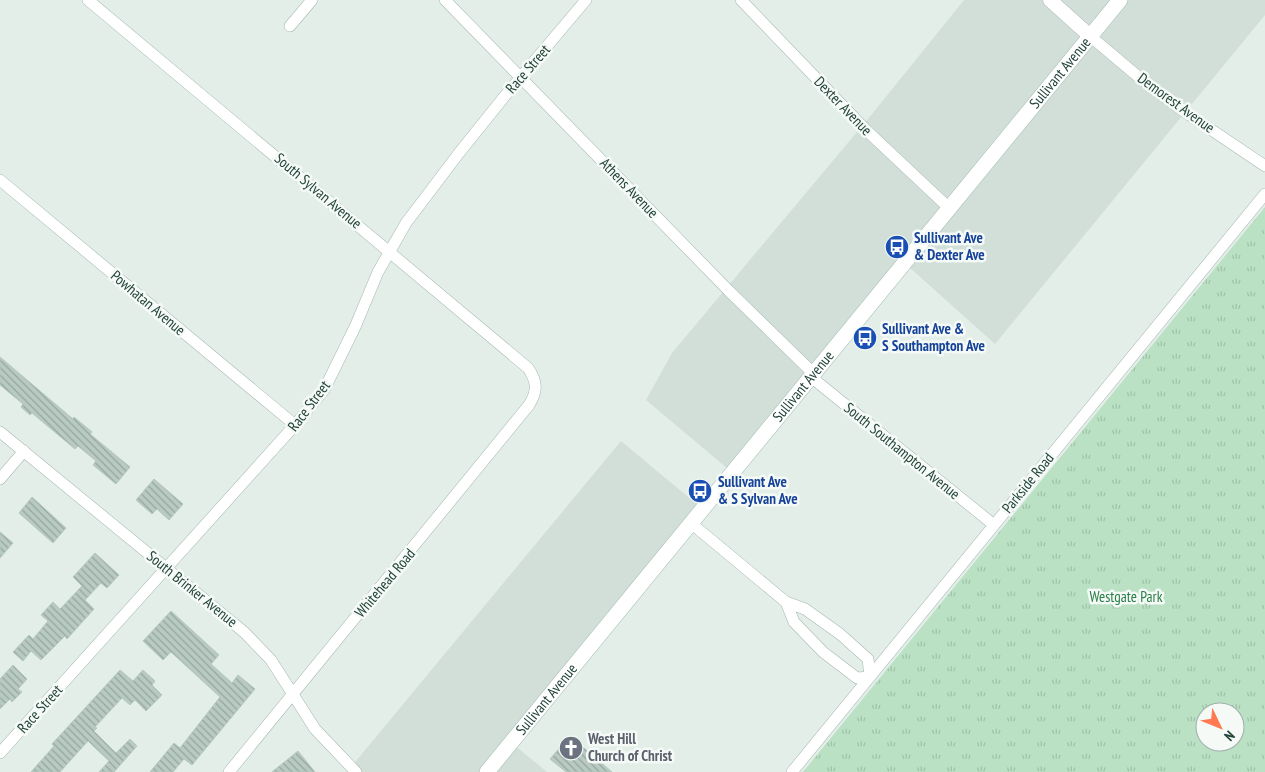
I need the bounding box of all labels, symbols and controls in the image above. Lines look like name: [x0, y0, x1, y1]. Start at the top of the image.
street label: Sullivant Avenue: [1025, 33, 1095, 112]
street label: Race Street: [501, 40, 554, 97]
street label: Demorest Avenue: [1134, 68, 1218, 137]
street label: Dexter Avenue: [810, 72, 876, 139]
street label: South Sylvan Avenue: [271, 149, 366, 233]
street label: Athens Avenue: [596, 154, 663, 222]
place label: Sullivant Ave & Dexter Ave: [914, 228, 985, 264]
bus stop icon: Sullivant Ave & Dexter Ave: [884, 234, 910, 260]
street label: Powhatan Avenue: [107, 266, 189, 339]
place label: Sullivant Ave & S Southampton Ave: [882, 319, 985, 355]
bus stop icon: Sullivant Ave & S Southampton Ave: [852, 325, 878, 351]
street label: Sullivant Avenue: [768, 346, 838, 425]
street label: Race Street: [283, 377, 334, 435]
street label: South Southampton Avenue: [841, 398, 964, 503]
street label: Parkside Road: [998, 449, 1058, 517]
place label: Sullivant Ave & S Sylvan Ave: [718, 472, 798, 508]
bus stop icon: Sullivant Ave & S Sylvan Ave: [687, 478, 713, 504]
street label: Whitehead Road: [350, 544, 419, 621]
street label: South Brinker Avenue: [143, 546, 241, 631]
park label: Westgate Park: [1090, 587, 1163, 606]
street label: Sullivant Avenue: [511, 660, 581, 738]
street label: Race Street: [13, 680, 66, 737]
north arrow: [1195, 702, 1245, 752]
text: N: [1220, 727, 1239, 745]
place label: West Hill Church of Christ: [587, 729, 673, 765]
church icon: West Hill Church of Christ: [558, 735, 584, 761]

